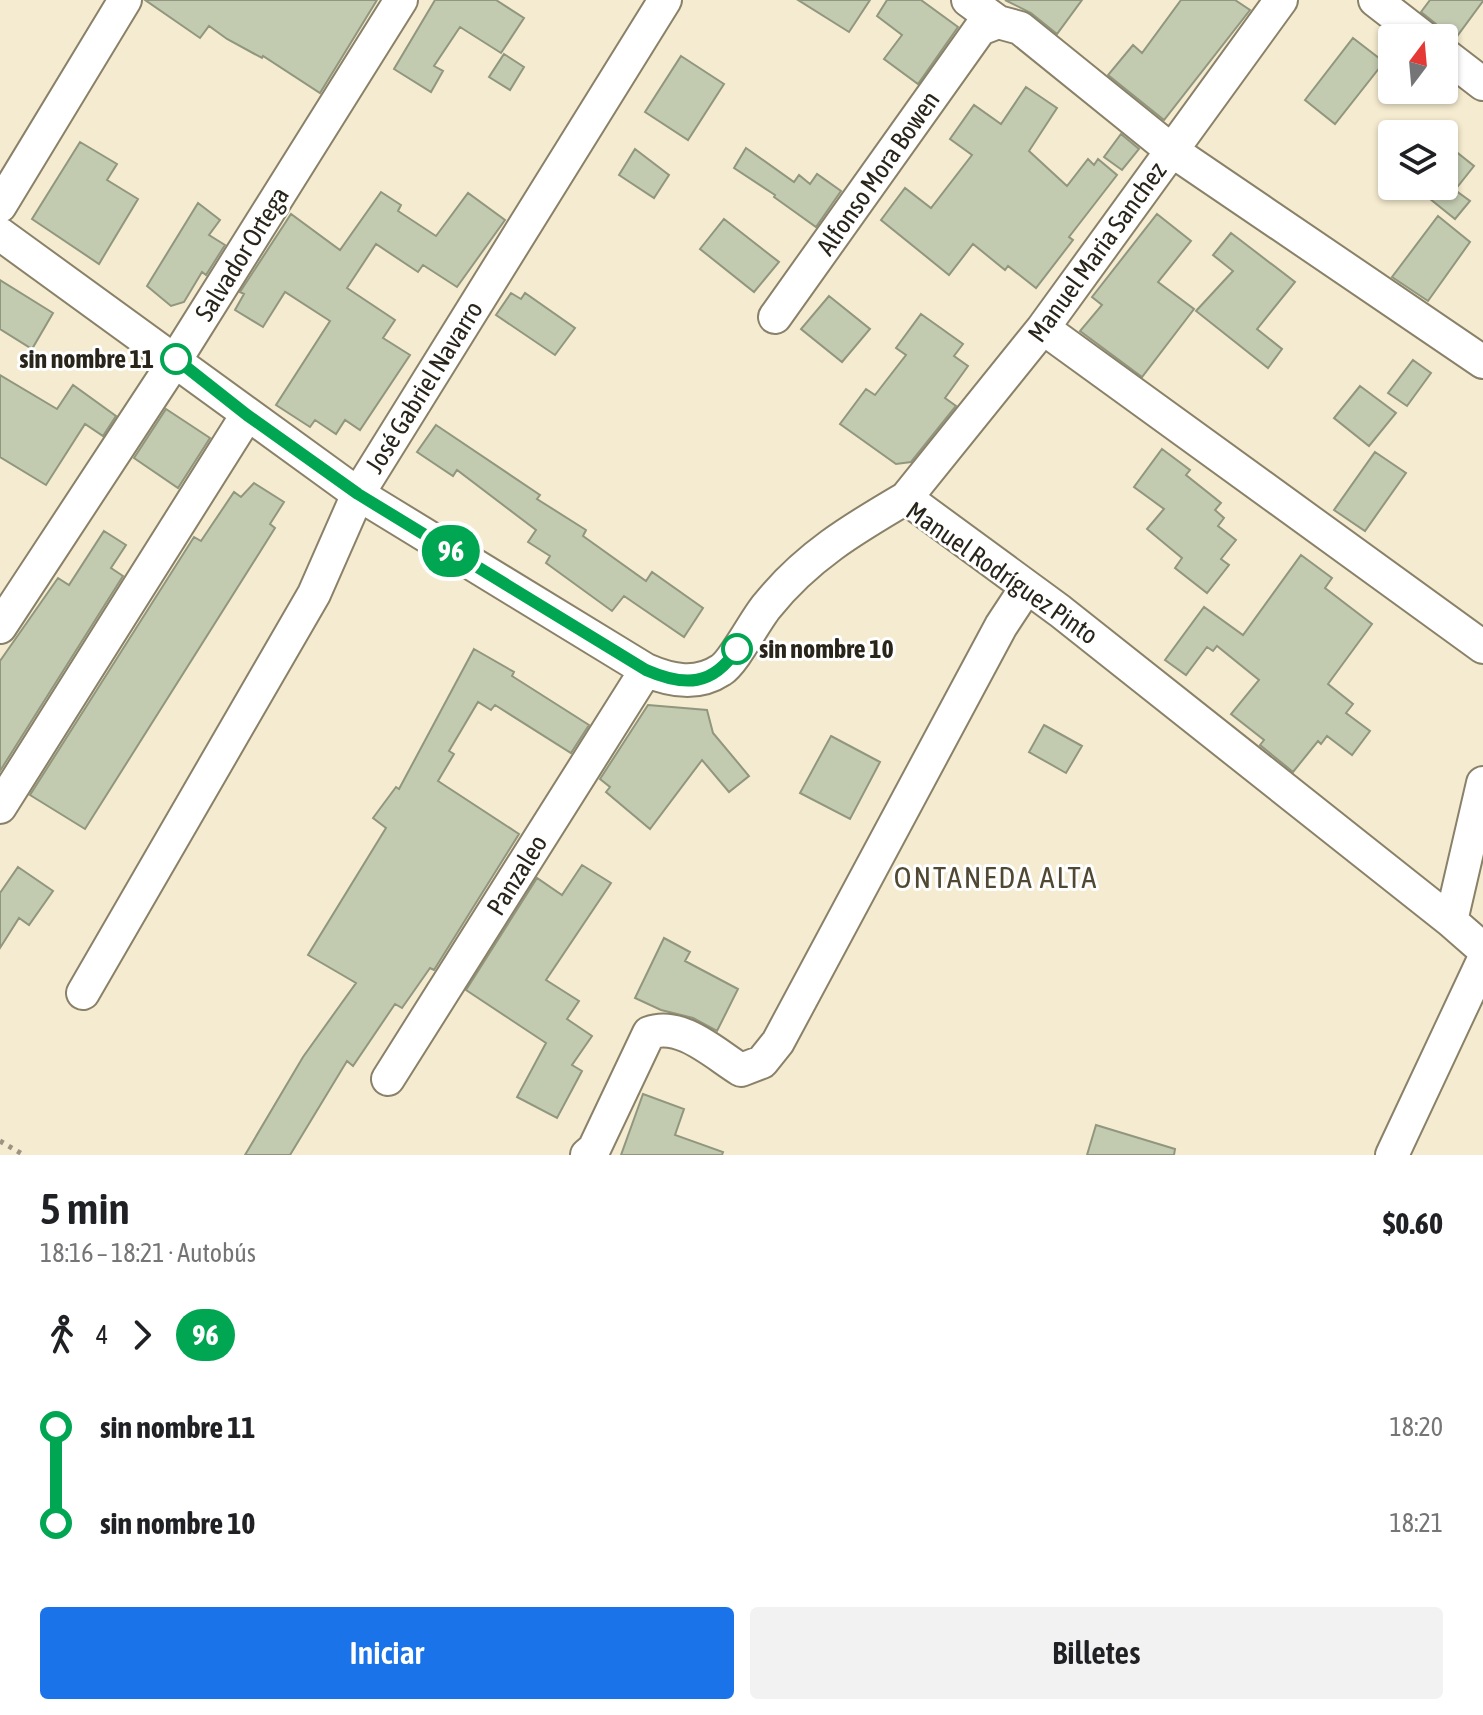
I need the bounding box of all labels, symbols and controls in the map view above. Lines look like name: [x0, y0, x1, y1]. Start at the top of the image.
north arrow: [1378, 24, 1458, 104]
map controls: [1378, 24, 1458, 200]
street label: Alfonso Mora Bowen: [810, 85, 946, 261]
button: layers: [1378, 120, 1458, 200]
street label: Manuel Maria Sanchez: [1022, 156, 1172, 348]
street label: Salvador Ortega: [189, 181, 295, 327]
street label: José Gabriel Navarro: [359, 296, 489, 478]
place label: sin nombre 11: [19, 344, 154, 374]
marker: sin nombre 11: [161, 344, 191, 374]
street label: Manuel Rodríguez Pinto: [900, 496, 1104, 650]
line badge: 96: [415, 525, 487, 577]
text: 96: [438, 535, 464, 567]
marker: sin nombre 10: [722, 634, 752, 664]
place label: sin nombre 10: [759, 634, 894, 664]
street label: Panzaleo: [481, 829, 553, 921]
district label: ONTANEDA ALTA: [894, 860, 1098, 894]
text: 5 min: [40, 1183, 130, 1233]
text: $0.60: [1383, 1206, 1443, 1240]
text: 18:16 – 18:21 · Autobús: [40, 1238, 256, 1268]
icon: walk: [40, 1313, 84, 1357]
icon: forward: [120, 1313, 164, 1357]
text: 96: [192, 1319, 219, 1351]
text: 4: [96, 1320, 108, 1350]
text: sin nombre 11: [100, 1410, 255, 1444]
text: 18:20: [1389, 1412, 1443, 1442]
text: sin nombre 10: [100, 1506, 255, 1540]
text: 18:21: [1389, 1508, 1443, 1538]
button: Iniciar: [40, 1607, 734, 1699]
button: Billetes: [750, 1607, 1443, 1699]

